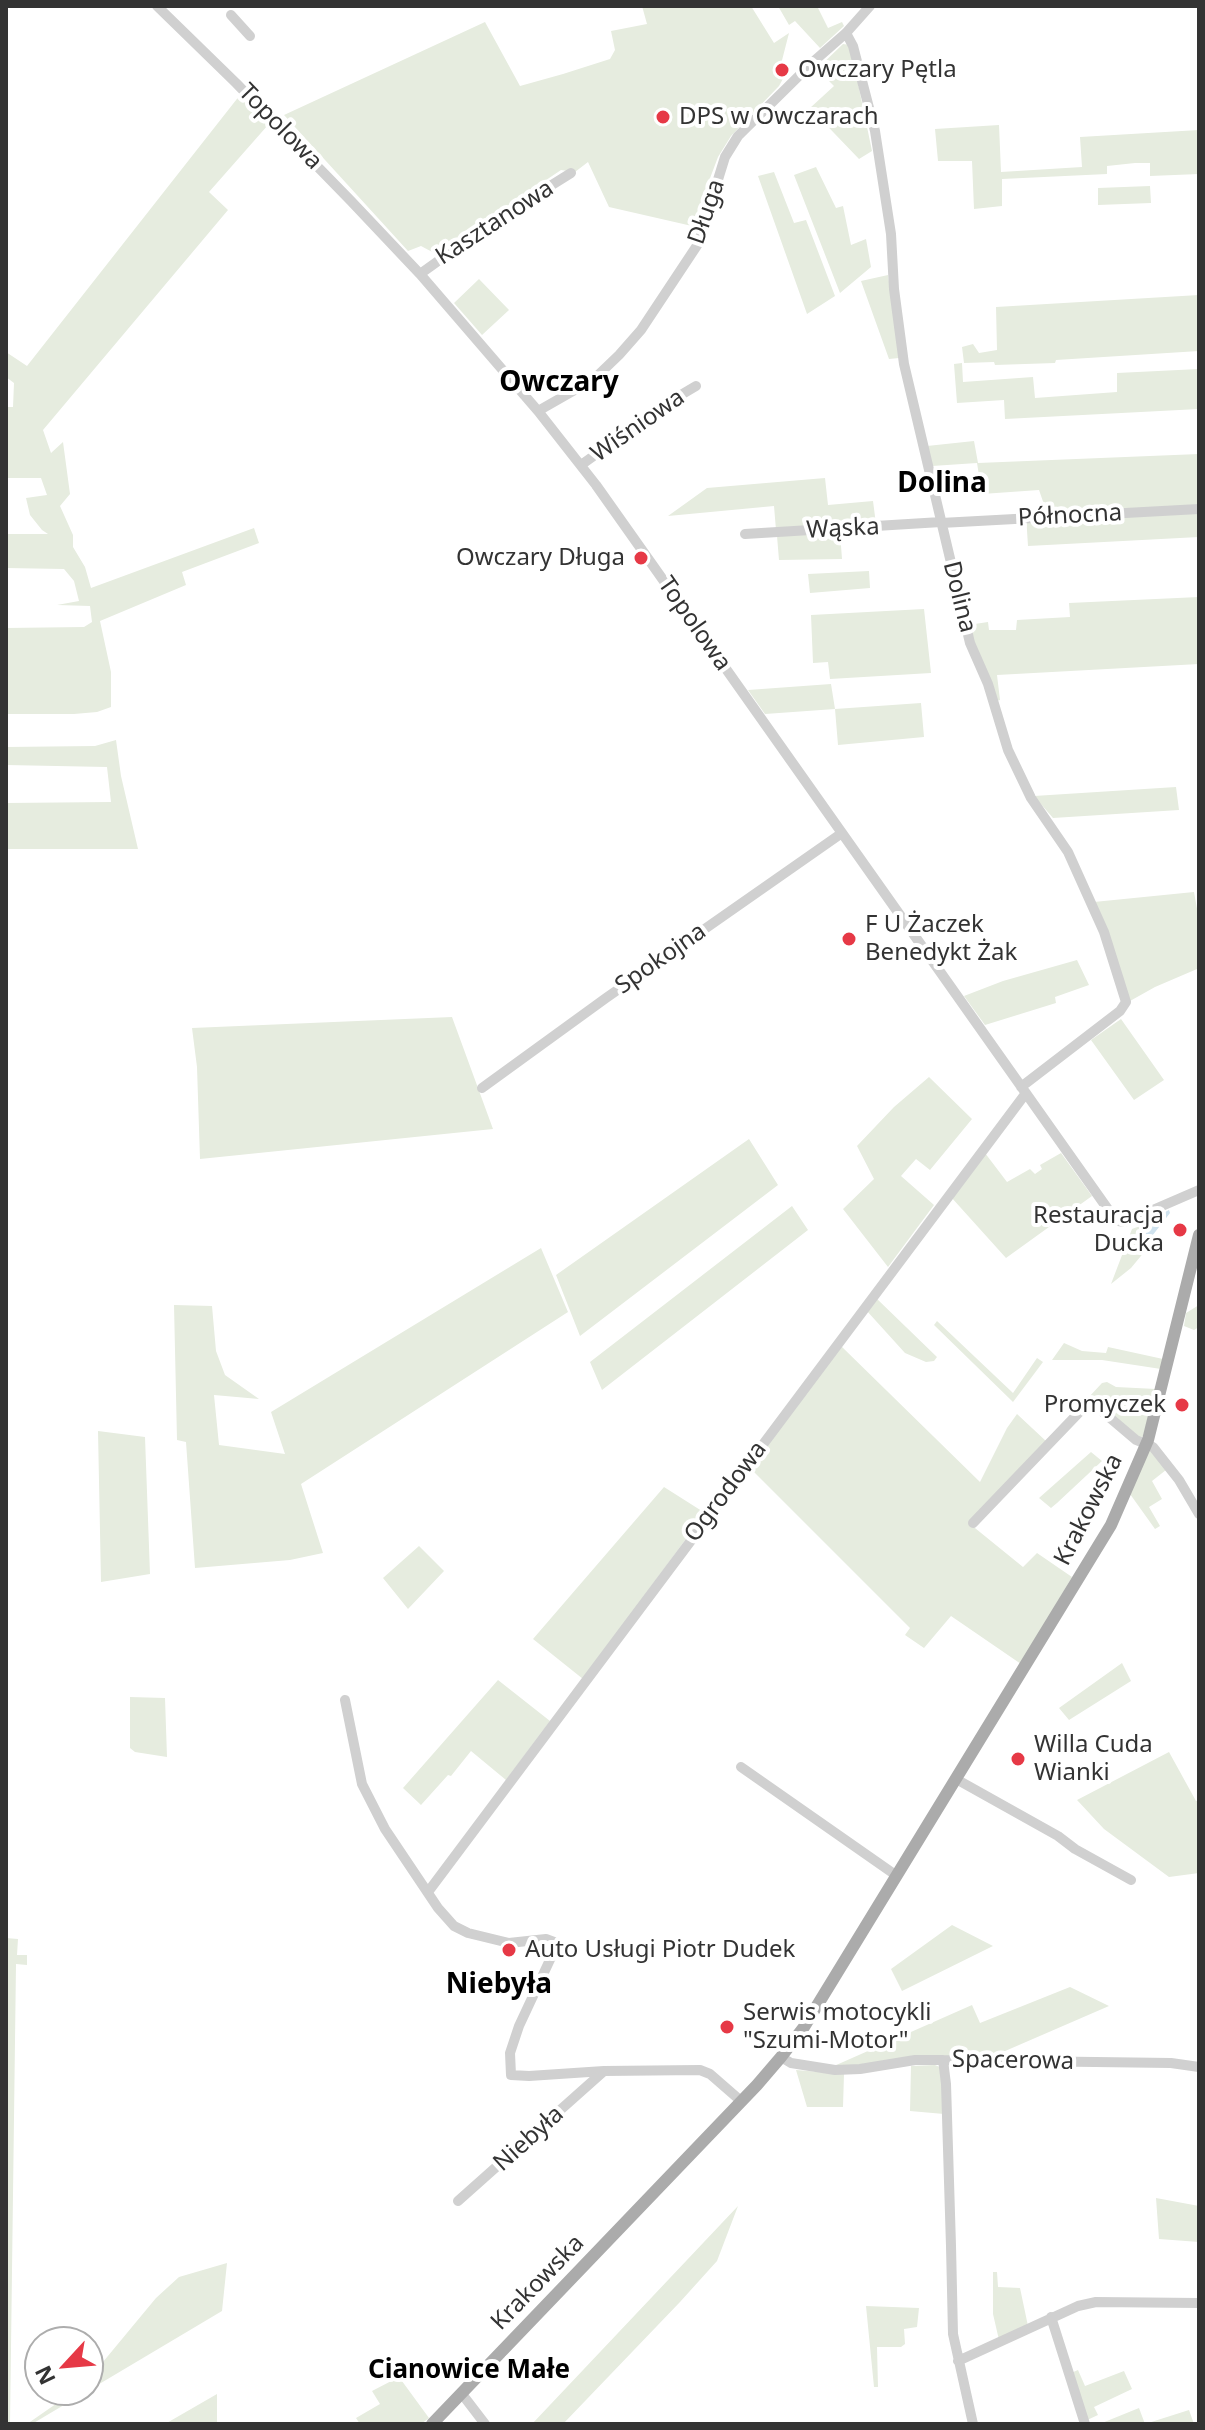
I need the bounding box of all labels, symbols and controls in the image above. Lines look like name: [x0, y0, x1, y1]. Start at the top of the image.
place label: Owczary Pętla: [798, 56, 957, 84]
marker: Owczary Pętla: [773, 61, 791, 79]
street label: Topolowa: [232, 78, 328, 176]
place label: DPS w Owczarach: [679, 103, 879, 131]
marker: DPS w Owczarach: [654, 108, 672, 126]
street label: Kasztanowa: [431, 174, 559, 272]
street label: Długa: [683, 176, 731, 248]
district label: Owczary: [499, 366, 619, 400]
street label: Wiśniowa: [586, 383, 690, 469]
district label: Dolina: [897, 467, 987, 501]
street label: Północna: [1017, 499, 1123, 533]
street label: Wąska: [806, 513, 880, 545]
place label: Owczary Długa: [456, 544, 625, 572]
marker: Owczary Długa: [632, 549, 650, 567]
street label: Dolina: [936, 558, 982, 636]
street label: Topolowa: [651, 571, 737, 677]
place label: F U Żaczek Benedykt Żak: [865, 911, 1017, 967]
street label: Spokojna: [610, 917, 712, 1001]
marker: F U Żaczek Benedykt Żak: [840, 930, 858, 948]
place label: Restauracja Ducka: [1033, 1202, 1164, 1258]
marker: Restauracja Ducka: [1171, 1221, 1189, 1239]
place label: Promyczek: [1044, 1391, 1166, 1419]
marker: Promyczek: [1173, 1396, 1191, 1414]
street label: Ogrodowa: [679, 1436, 773, 1548]
street label: Krakowska: [1049, 1449, 1129, 1571]
place label: Willa Cuda Wianki: [1034, 1731, 1153, 1787]
marker: Willa Cuda Wianki: [1009, 1750, 1027, 1768]
place label: Auto Usługi Piotr Dudek: [525, 1936, 795, 1964]
marker: Auto Usługi Piotr Dudek: [500, 1941, 518, 1959]
district label: Niebyła: [446, 1968, 552, 2002]
place label: Serwis motocykli "Szumi-Motor": [743, 1999, 932, 2055]
marker: Serwis motocykli "Szumi-Motor": [718, 2018, 736, 2036]
street label: Spacerowa: [952, 2046, 1074, 2076]
street label: Niebyła: [488, 2100, 570, 2178]
street label: Krakowska: [486, 2229, 590, 2337]
north arrow: [24, 2326, 104, 2406]
district label: Cianowice Małe: [368, 2355, 570, 2387]
text: N: [27, 2361, 62, 2390]

